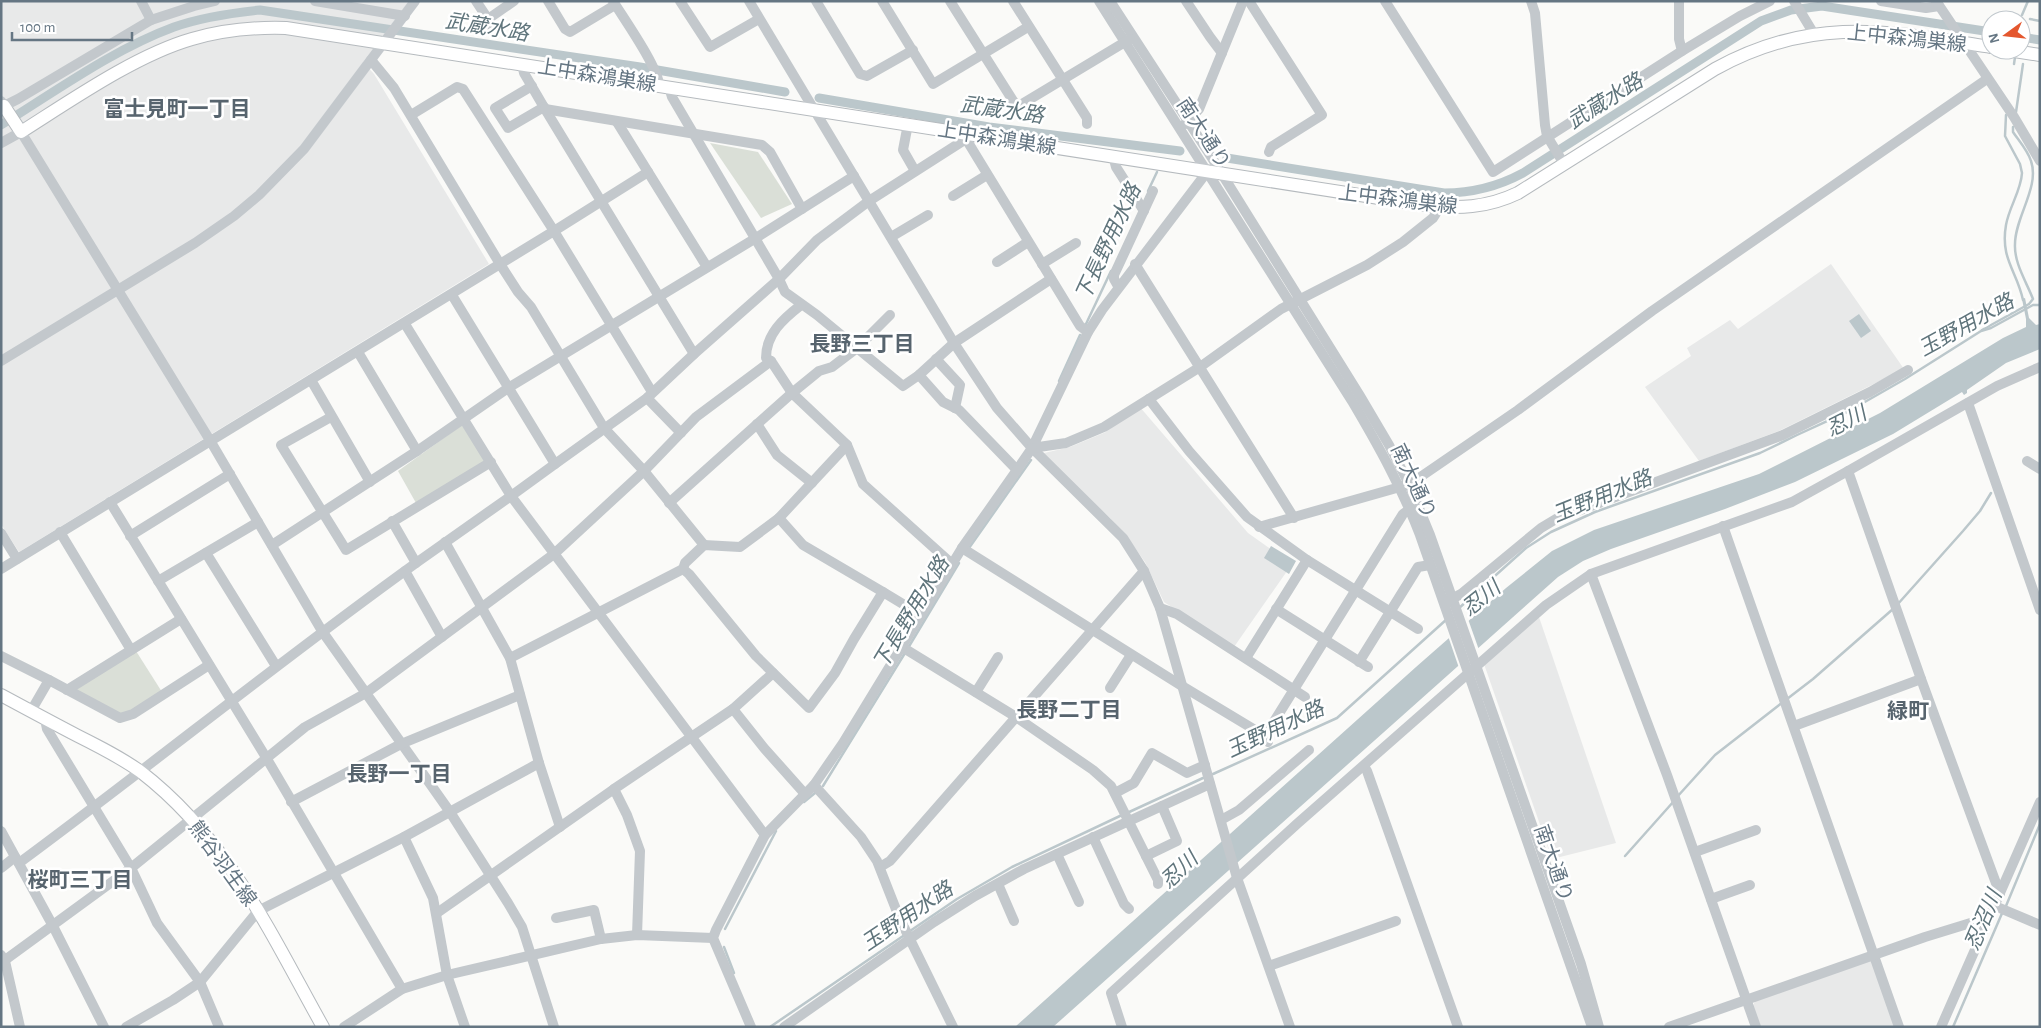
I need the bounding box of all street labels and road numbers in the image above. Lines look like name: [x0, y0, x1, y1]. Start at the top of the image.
street label: 上中森鴻巣線: [1846, 21, 1968, 55]
street label: 上中森鴻巣線: [536, 55, 658, 95]
street label: 南大通り: [1173, 94, 1234, 173]
street label: 上中森鴻巣線: [936, 118, 1058, 158]
street label: 上中森鴻巣線: [1337, 181, 1459, 217]
street label: 南大通り: [1387, 441, 1440, 522]
street label: 熊谷羽生線: [185, 816, 261, 910]
street label: 南大通り: [1531, 822, 1576, 904]

